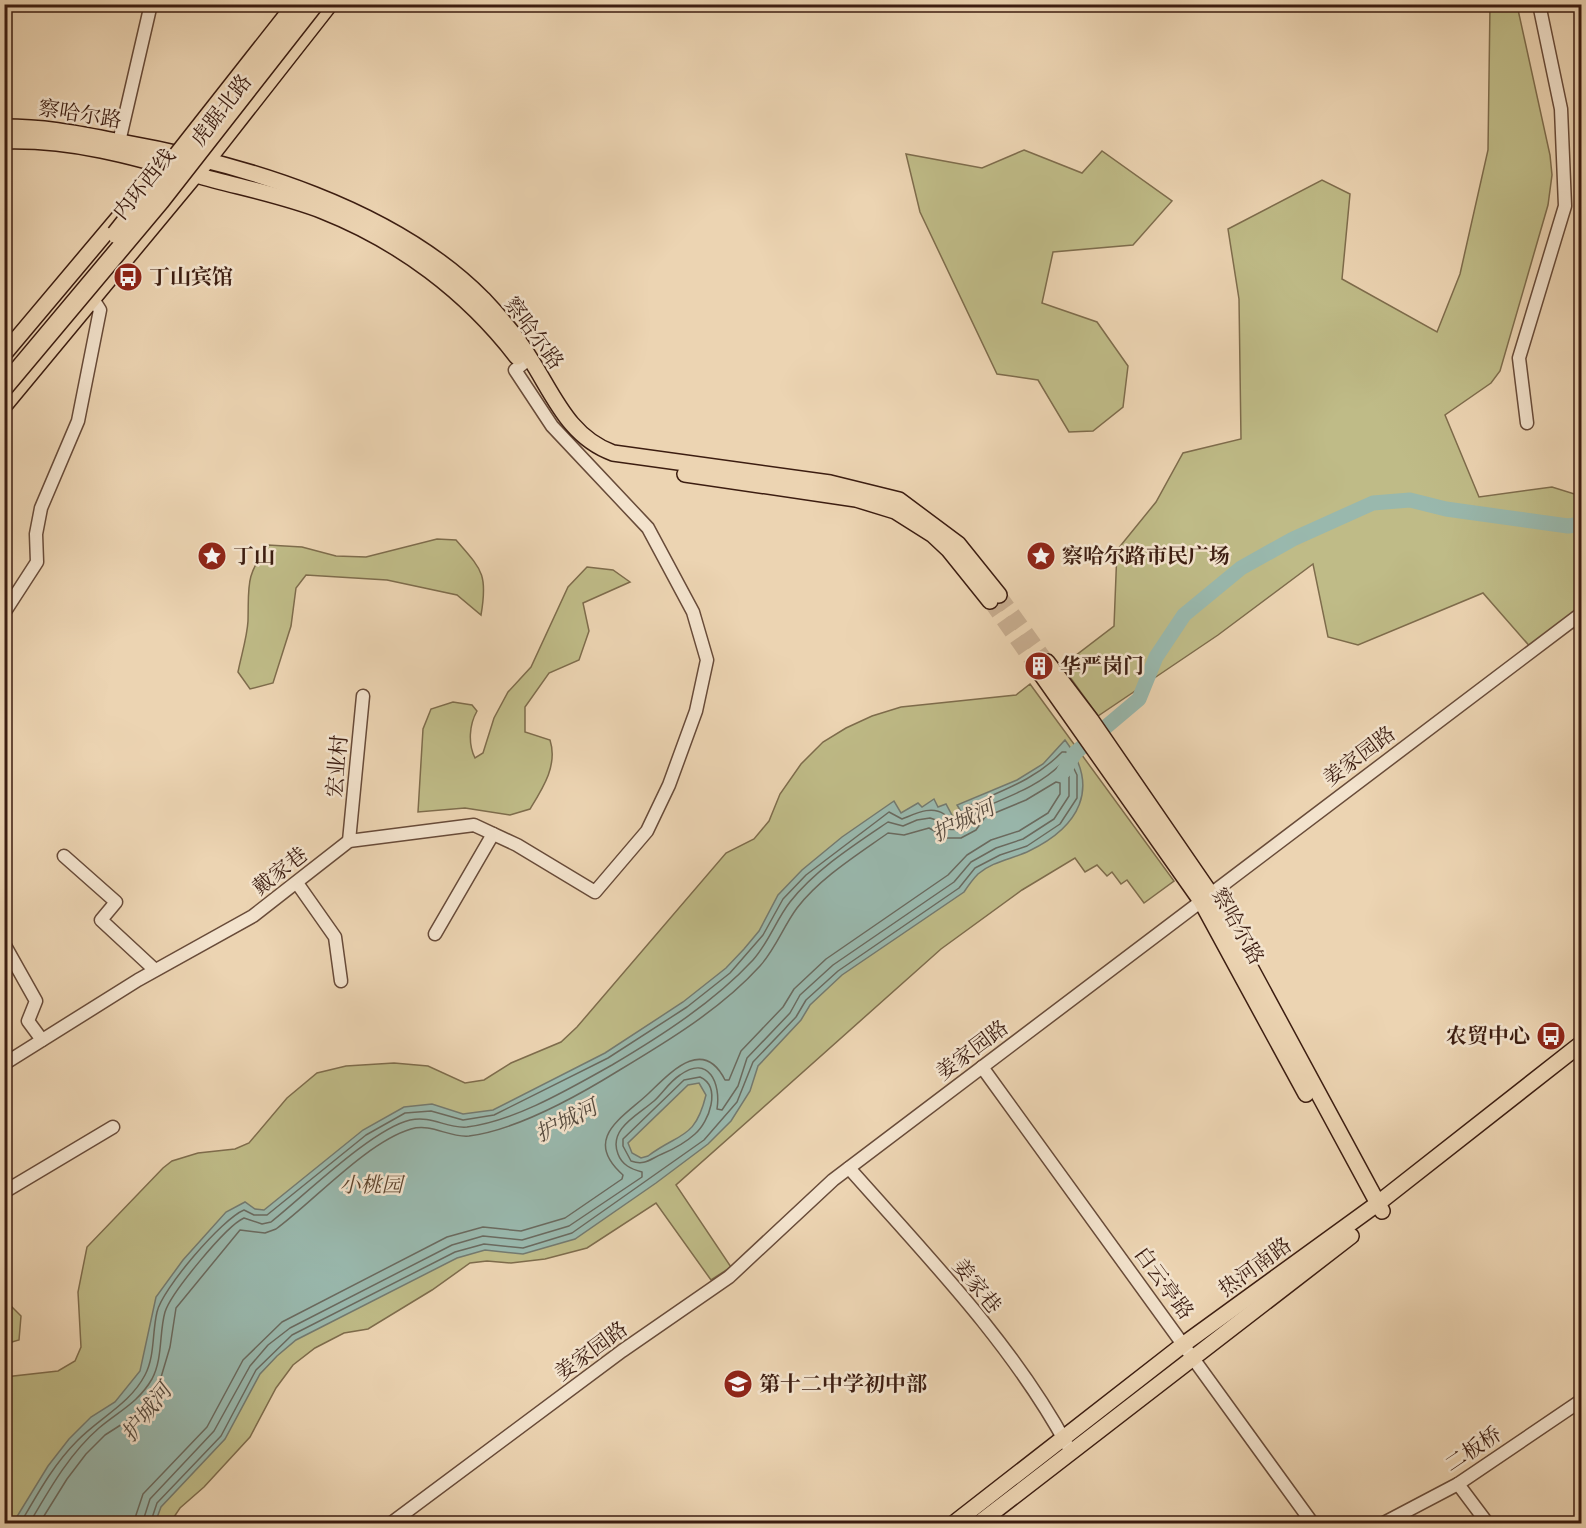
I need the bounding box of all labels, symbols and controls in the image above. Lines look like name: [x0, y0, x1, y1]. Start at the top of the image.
street label: 虎踞北路: [184, 68, 257, 151]
street label: 察哈尔路: [36, 94, 124, 133]
street label: 内环西线: [107, 143, 181, 225]
bus stop icon: 丁山宾馆: [112, 261, 144, 293]
place label: 丁山宾馆: [149, 263, 233, 290]
street label: 察哈尔路: [499, 291, 570, 375]
place icon: 丁山: [196, 540, 228, 572]
place icon: 察哈尔路市民广场: [1025, 540, 1057, 572]
place label: 丁山: [233, 542, 275, 569]
place label: 察哈尔路市民广场: [1062, 542, 1230, 569]
building icon: 华严岗门: [1023, 650, 1055, 682]
place label: 华严岗门: [1060, 652, 1144, 679]
street label: 姜家园路: [1317, 720, 1400, 792]
street label: 宏业村: [320, 733, 353, 799]
water label: 护城河: [927, 791, 1003, 848]
street label: 戴家巷: [247, 841, 313, 901]
street label: 察哈尔路: [1206, 882, 1271, 969]
street label: 姜家园路: [930, 1014, 1013, 1086]
bus stop icon: 农贸中心: [1535, 1020, 1567, 1052]
place label: 农贸中心: [1446, 1022, 1530, 1049]
water label: 护城河: [530, 1091, 606, 1148]
park label: 小桃园: [340, 1171, 405, 1198]
street label: 热河南路: [1213, 1231, 1297, 1302]
street label: 白云亭路: [1129, 1241, 1200, 1325]
street label: 姜家巷: [947, 1253, 1008, 1319]
street label: 姜家园路: [549, 1315, 633, 1386]
school or university icon: 第十二中学初中部: [722, 1368, 754, 1400]
place label: 第十二中学初中部: [759, 1370, 927, 1397]
water label: 护城河: [115, 1374, 181, 1447]
street label: 二板桥: [1439, 1420, 1506, 1477]

